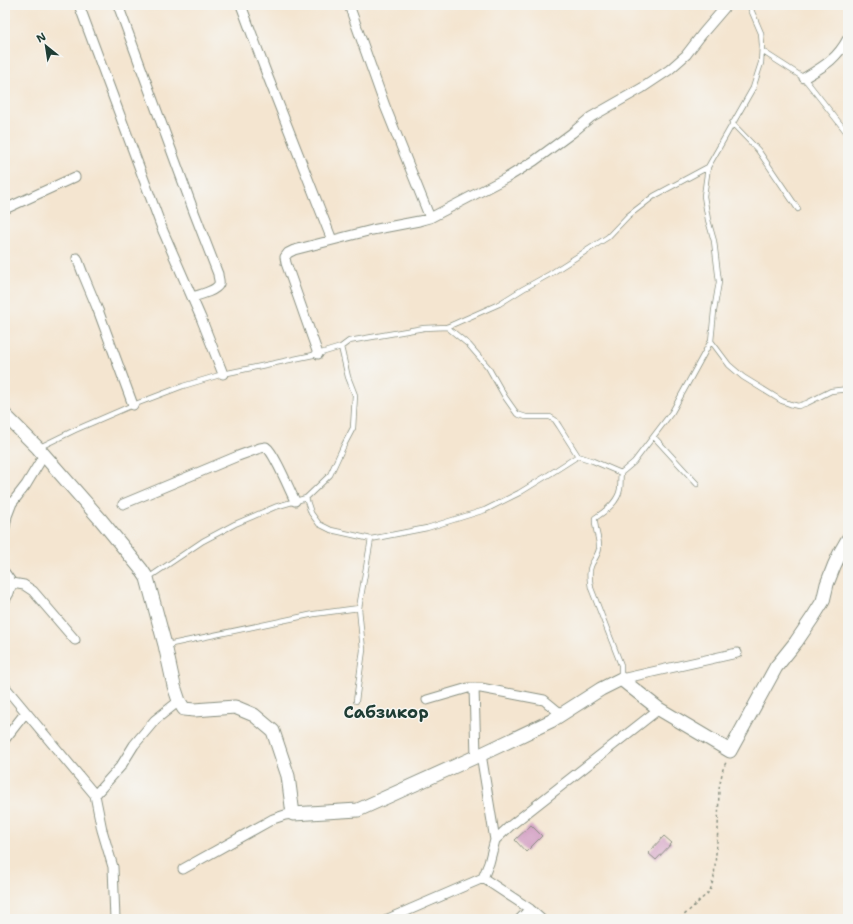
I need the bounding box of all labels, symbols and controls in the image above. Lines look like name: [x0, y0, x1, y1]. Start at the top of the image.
north arrow: [26, 26, 66, 66]
text: N: [34, 29, 49, 46]
district label: Сабзикор: [343, 701, 429, 723]

